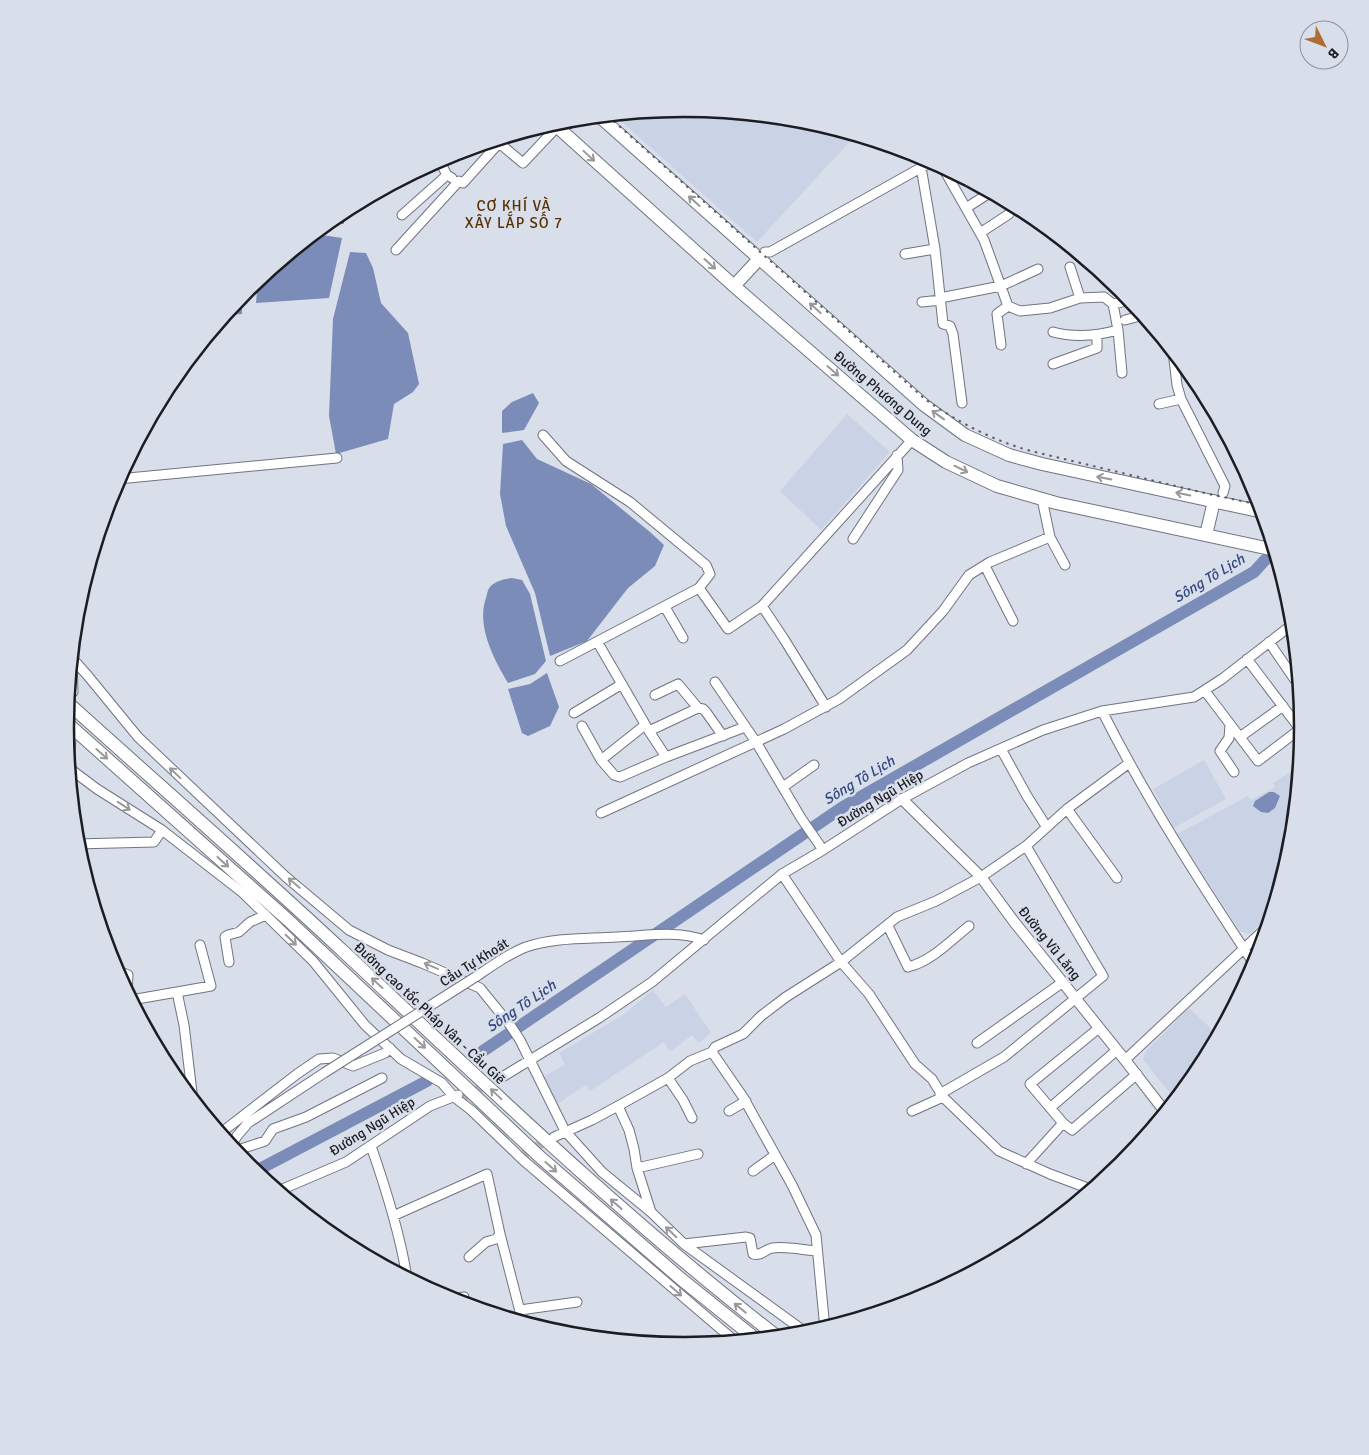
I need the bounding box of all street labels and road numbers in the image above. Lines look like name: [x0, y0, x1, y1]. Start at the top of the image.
street label: Đường Phương Dung: [830, 347, 935, 439]
street label: Đường Ngũ Hiệp: [834, 766, 927, 831]
street label: Đường Vũ Lăng: [1015, 903, 1085, 984]
street label: Cầu Tự Khoát: [437, 935, 512, 990]
street label: Đường cao tốc Pháp Vân - Cầu Giẽ: [351, 939, 509, 1088]
street label: Đường Ngũ Hiệp: [326, 1093, 418, 1160]

